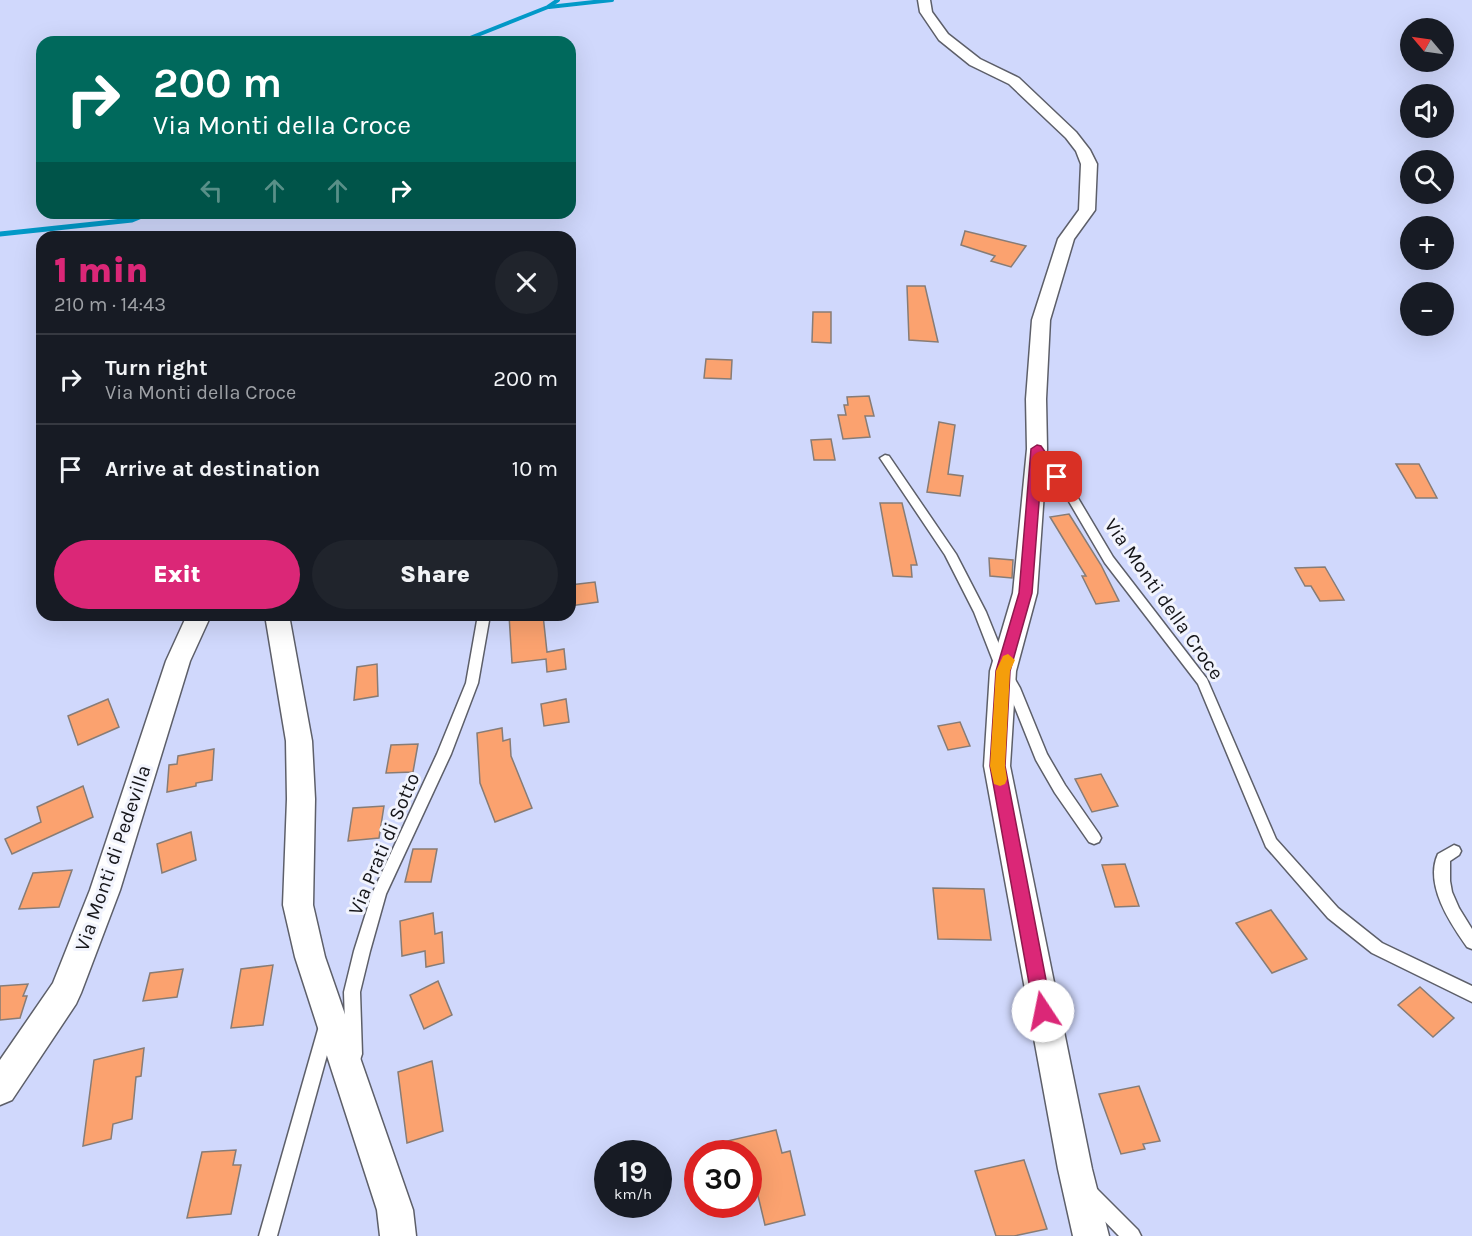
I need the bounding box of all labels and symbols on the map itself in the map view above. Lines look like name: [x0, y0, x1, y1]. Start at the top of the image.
north arrow: [1400, 18, 1454, 72]
pin: [1031, 451, 1082, 502]
street label: Via Monti della Croce: [1100, 514, 1228, 684]
street label: Via Monti di Pedevilla: [70, 762, 156, 954]
street label: Via Prati di Sotto: [344, 770, 424, 918]
position arrow: [1011, 979, 1075, 1043]
speed limit sign: 30: [684, 1140, 762, 1218]

